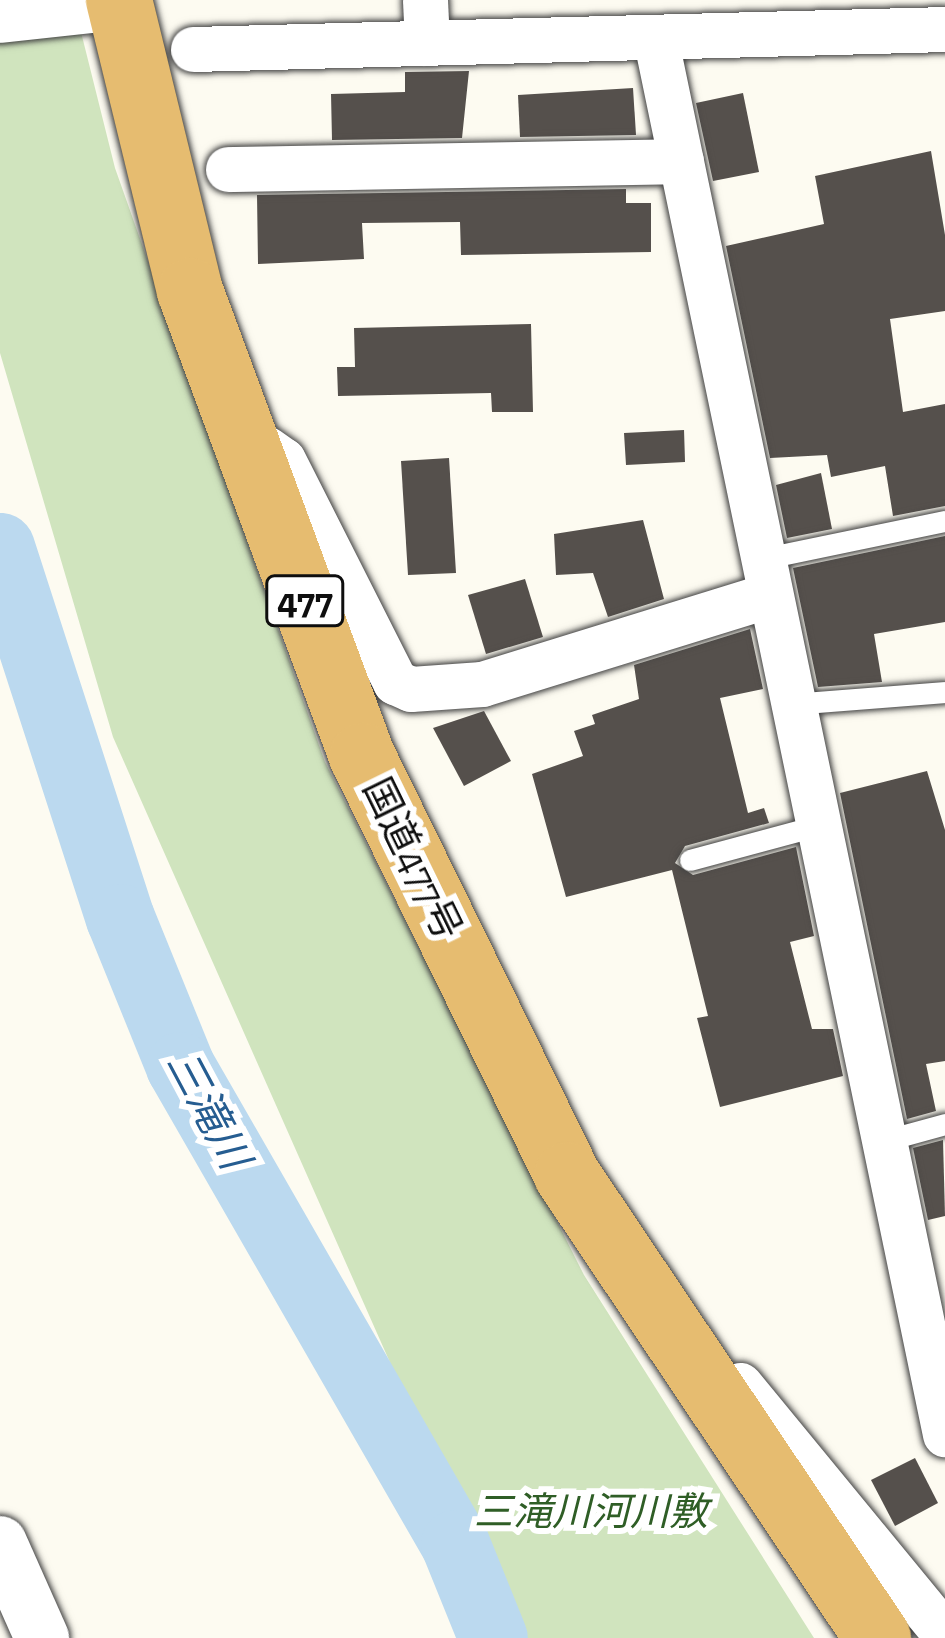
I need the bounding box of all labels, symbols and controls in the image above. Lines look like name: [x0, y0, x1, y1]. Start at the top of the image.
road number: 477: [263, 571, 347, 631]
street label: 国道477号: [353, 770, 471, 948]
water label: 三滝川: [156, 1043, 260, 1177]
park label: 三滝川河川敷: [474, 1489, 708, 1535]

